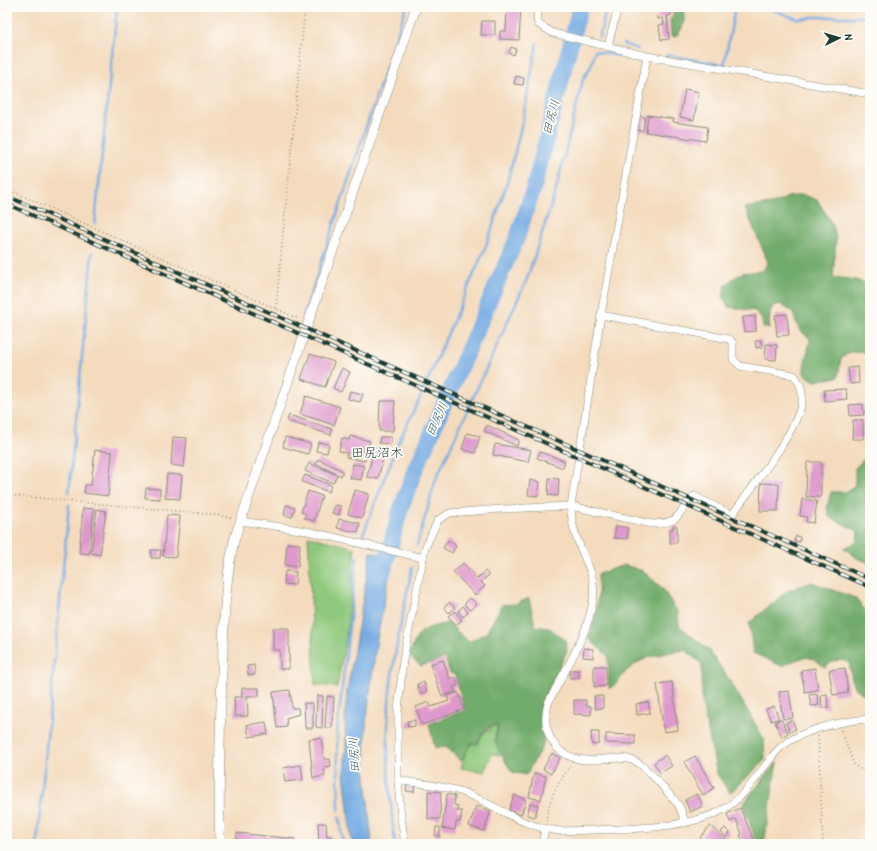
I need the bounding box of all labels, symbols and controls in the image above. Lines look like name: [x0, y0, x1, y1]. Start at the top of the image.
north arrow: [819, 18, 859, 58]
text: N: [842, 34, 856, 41]
water label: 田尻川: [538, 97, 563, 136]
water label: 田尻川: [421, 399, 452, 439]
district label: 田尻沼木: [351, 443, 403, 461]
water label: 田尻川: [344, 736, 363, 774]

